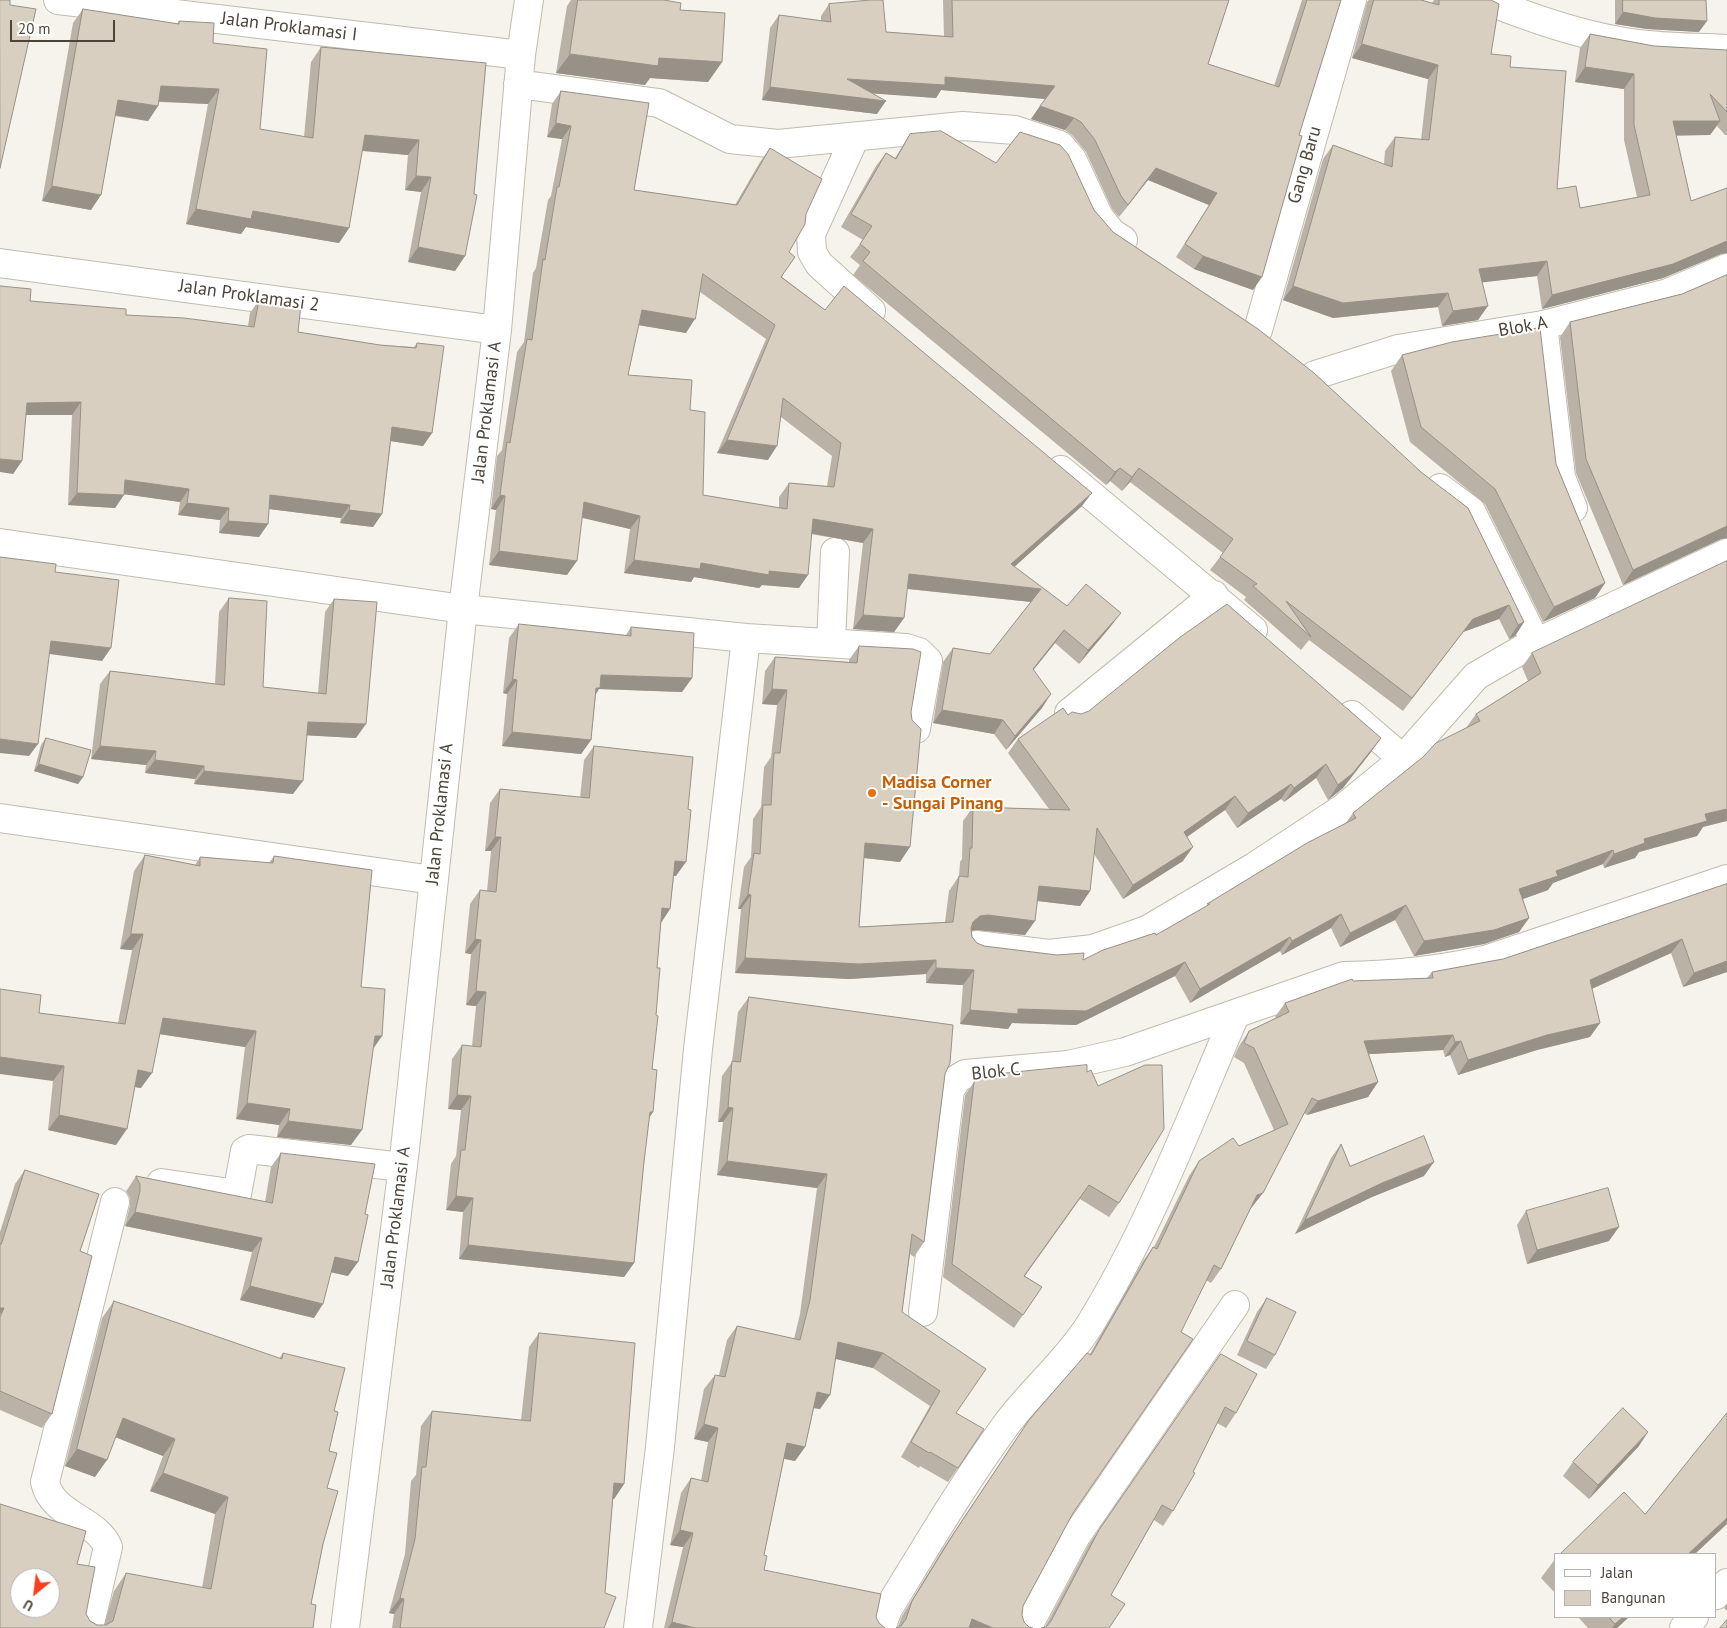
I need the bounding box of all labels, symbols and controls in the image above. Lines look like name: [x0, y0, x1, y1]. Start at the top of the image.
street label: Jalan Proklamasi I: [220, 8, 358, 46]
scale bar: [12, 10, 118, 42]
text: 20 m: [18, 19, 51, 38]
street label: Gang Baru: [1284, 124, 1326, 206]
street label: Jalan Proklamasi 2: [177, 275, 321, 317]
street label: Blok A: [1497, 312, 1549, 342]
street label: Jalan Proklamasi A: [468, 340, 506, 484]
street label: Jalan Proklamasi A: [422, 742, 458, 886]
place label: Madisa Corner - Sungai Pinang: [882, 772, 1003, 814]
marker: Madisa Corner - Sungai Pinang: [866, 787, 878, 799]
street label: Blok C: [970, 1059, 1022, 1085]
street label: Jalan Proklamasi A: [377, 1145, 415, 1289]
legend: [1554, 1553, 1717, 1618]
text: Jalan: [1601, 1563, 1633, 1582]
north arrow: [10, 1568, 60, 1618]
text: Bangunan: [1601, 1588, 1665, 1607]
text: U: [20, 1595, 36, 1615]

